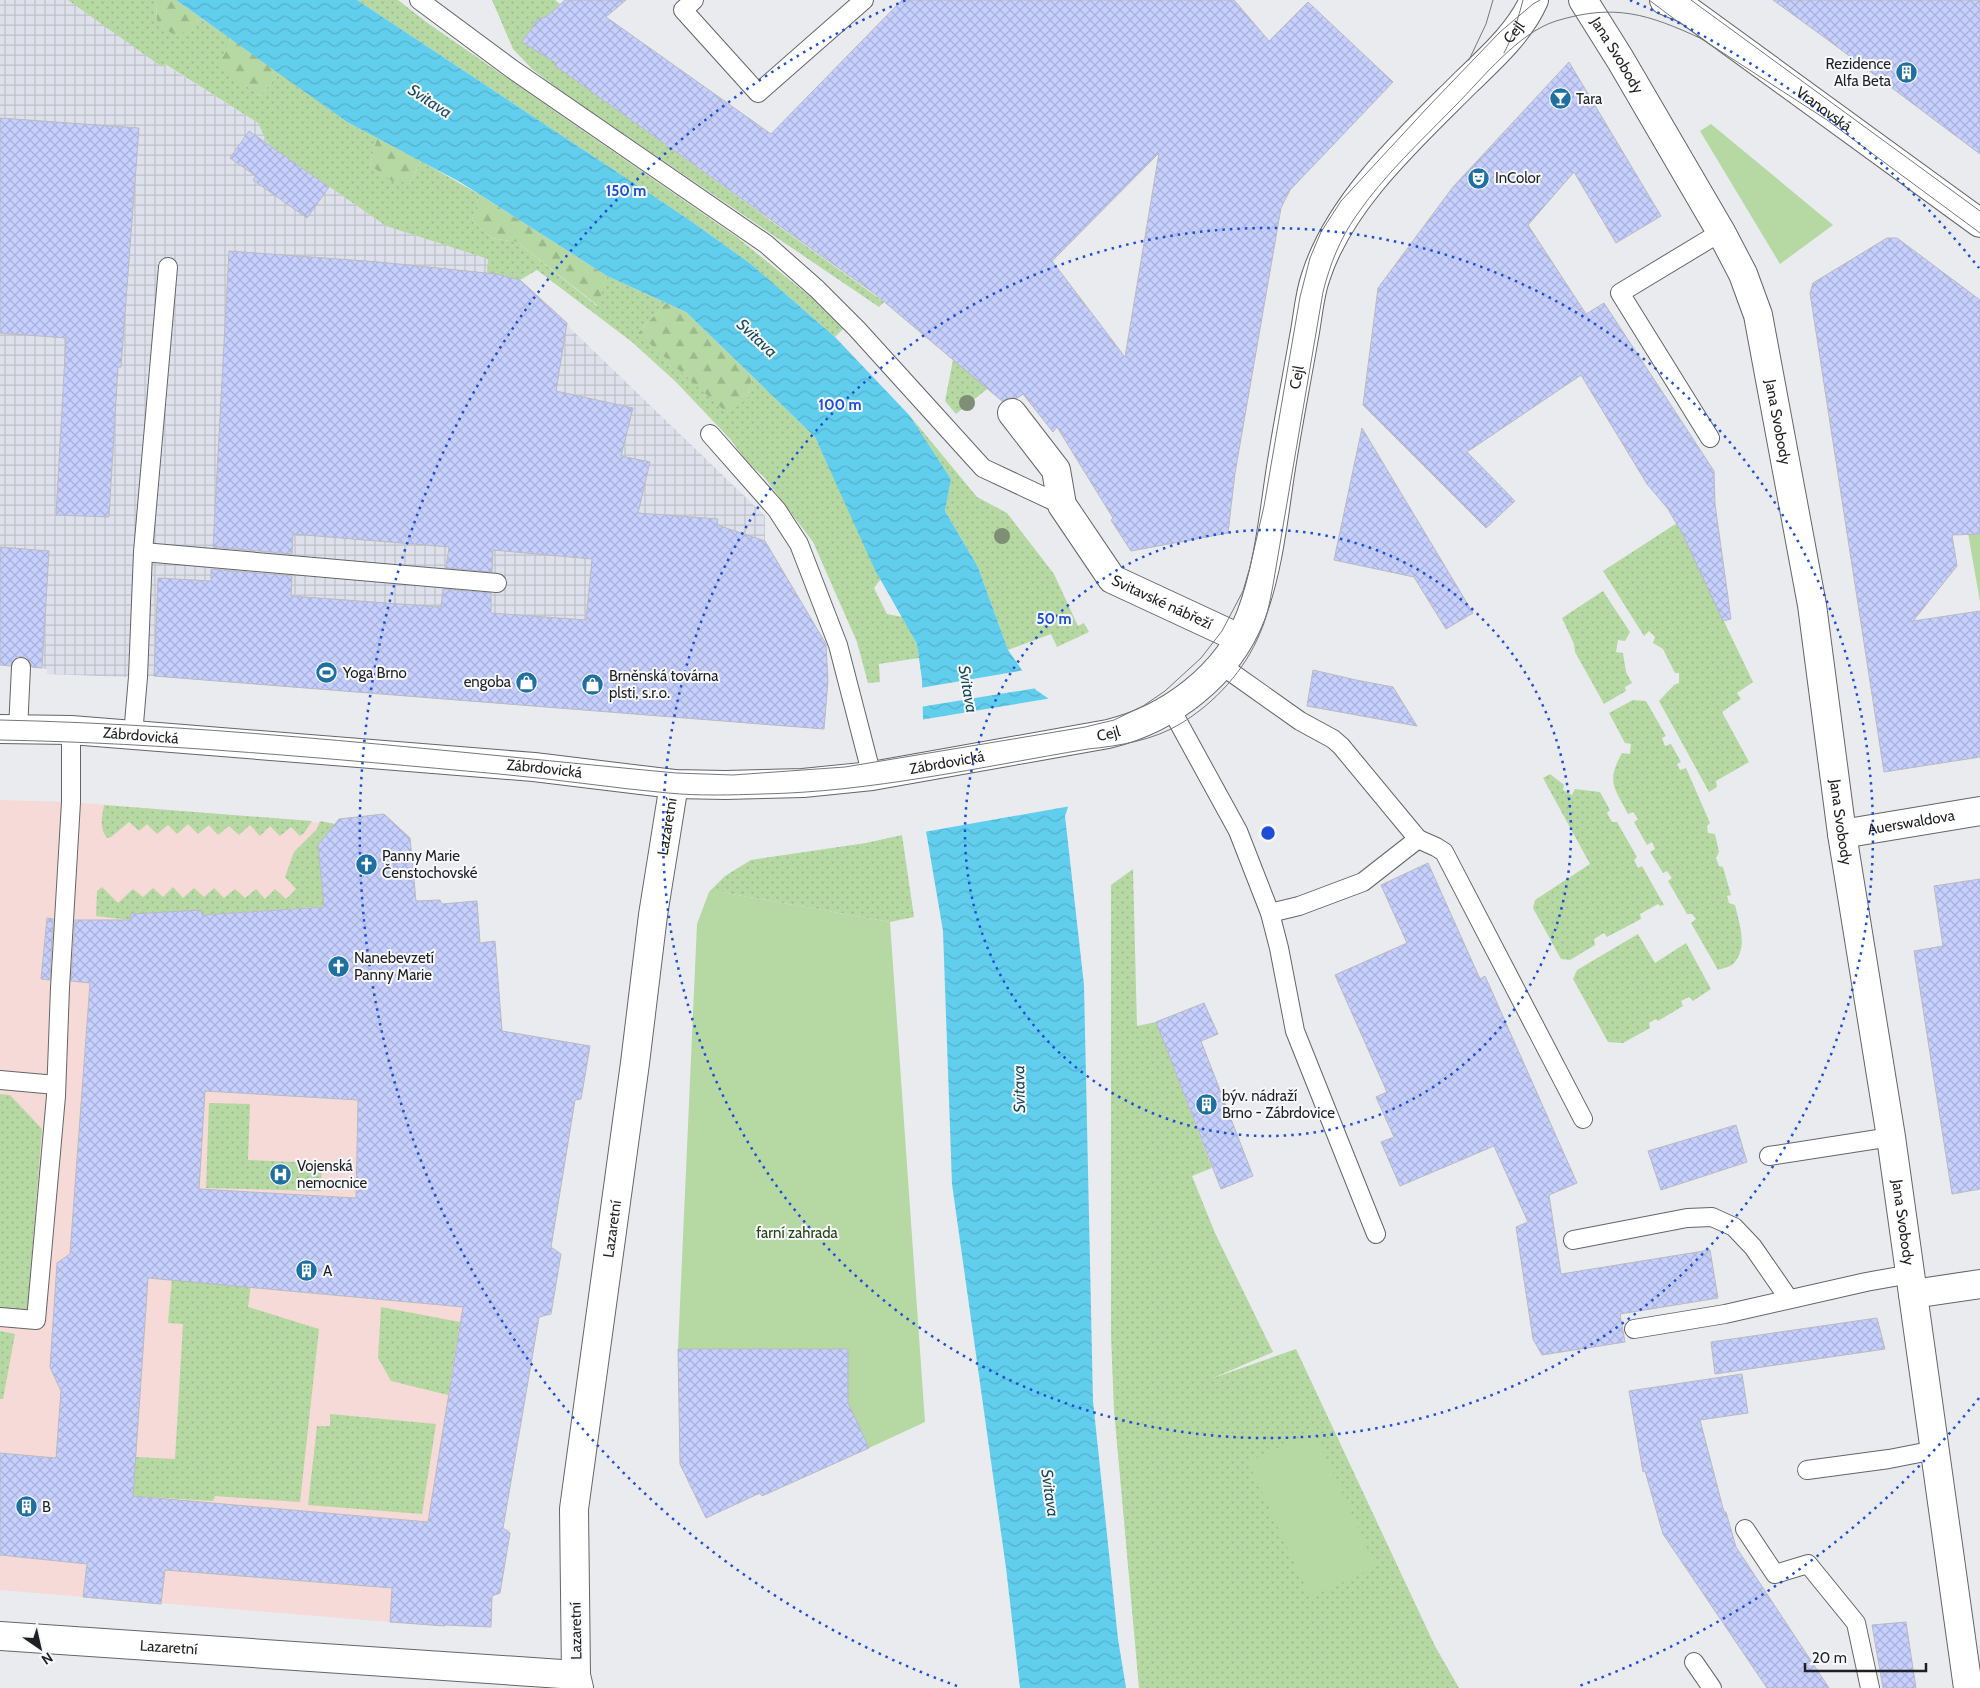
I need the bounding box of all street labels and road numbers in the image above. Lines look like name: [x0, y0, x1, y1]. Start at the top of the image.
street label: Jana Svobody: [1586, 13, 1647, 97]
street label: Cejl: [1500, 17, 1529, 47]
street label: Vranovská: [1792, 83, 1856, 136]
street label: Cejl: [1286, 364, 1308, 391]
street label: Jana Svobody: [1761, 377, 1795, 467]
street label: Svitavské nábřeží: [1109, 571, 1215, 633]
street label: Cejl: [1095, 722, 1123, 745]
street label: Zábrdovická: [102, 724, 180, 748]
street label: Zábrdovická: [908, 747, 987, 778]
street label: Zábrdovická: [506, 756, 584, 782]
street label: Jana Svobody: [1826, 777, 1856, 867]
street label: Lazaretní: [654, 797, 681, 857]
street label: Auerswaldova: [1866, 806, 1957, 839]
street label: Jana Svobody: [1888, 1177, 1918, 1267]
street label: Lazaretní: [599, 1199, 625, 1259]
street label: Lazaretní: [566, 1602, 586, 1660]
street label: Lazaretní: [139, 1636, 198, 1658]

